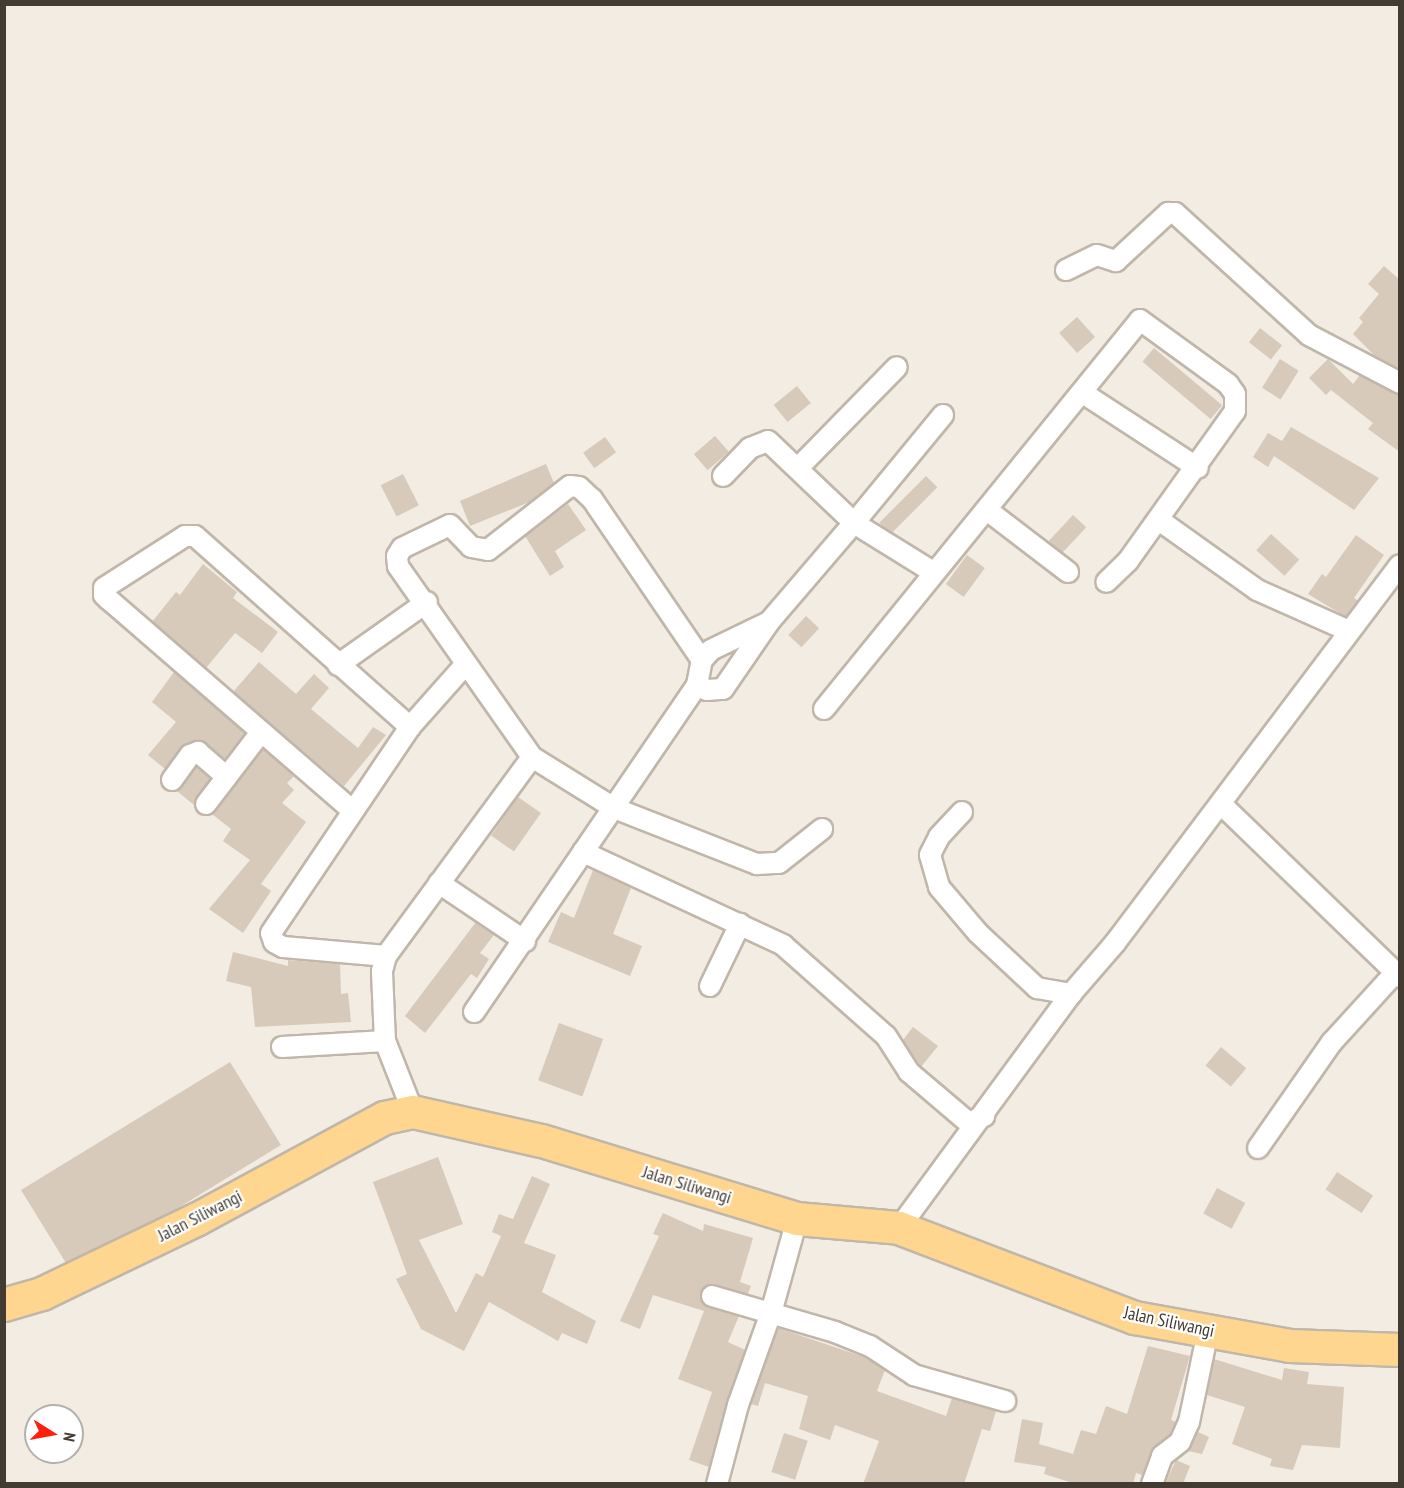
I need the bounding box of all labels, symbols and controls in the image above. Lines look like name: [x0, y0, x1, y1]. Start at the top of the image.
street label: Jalan Siliwangi: [640, 1161, 734, 1209]
street label: Jalan Siliwangi: [154, 1186, 246, 1246]
street label: Jalan Siliwangi: [1122, 1302, 1216, 1342]
north arrow: [24, 1404, 84, 1464]
text: N: [59, 1431, 80, 1443]

